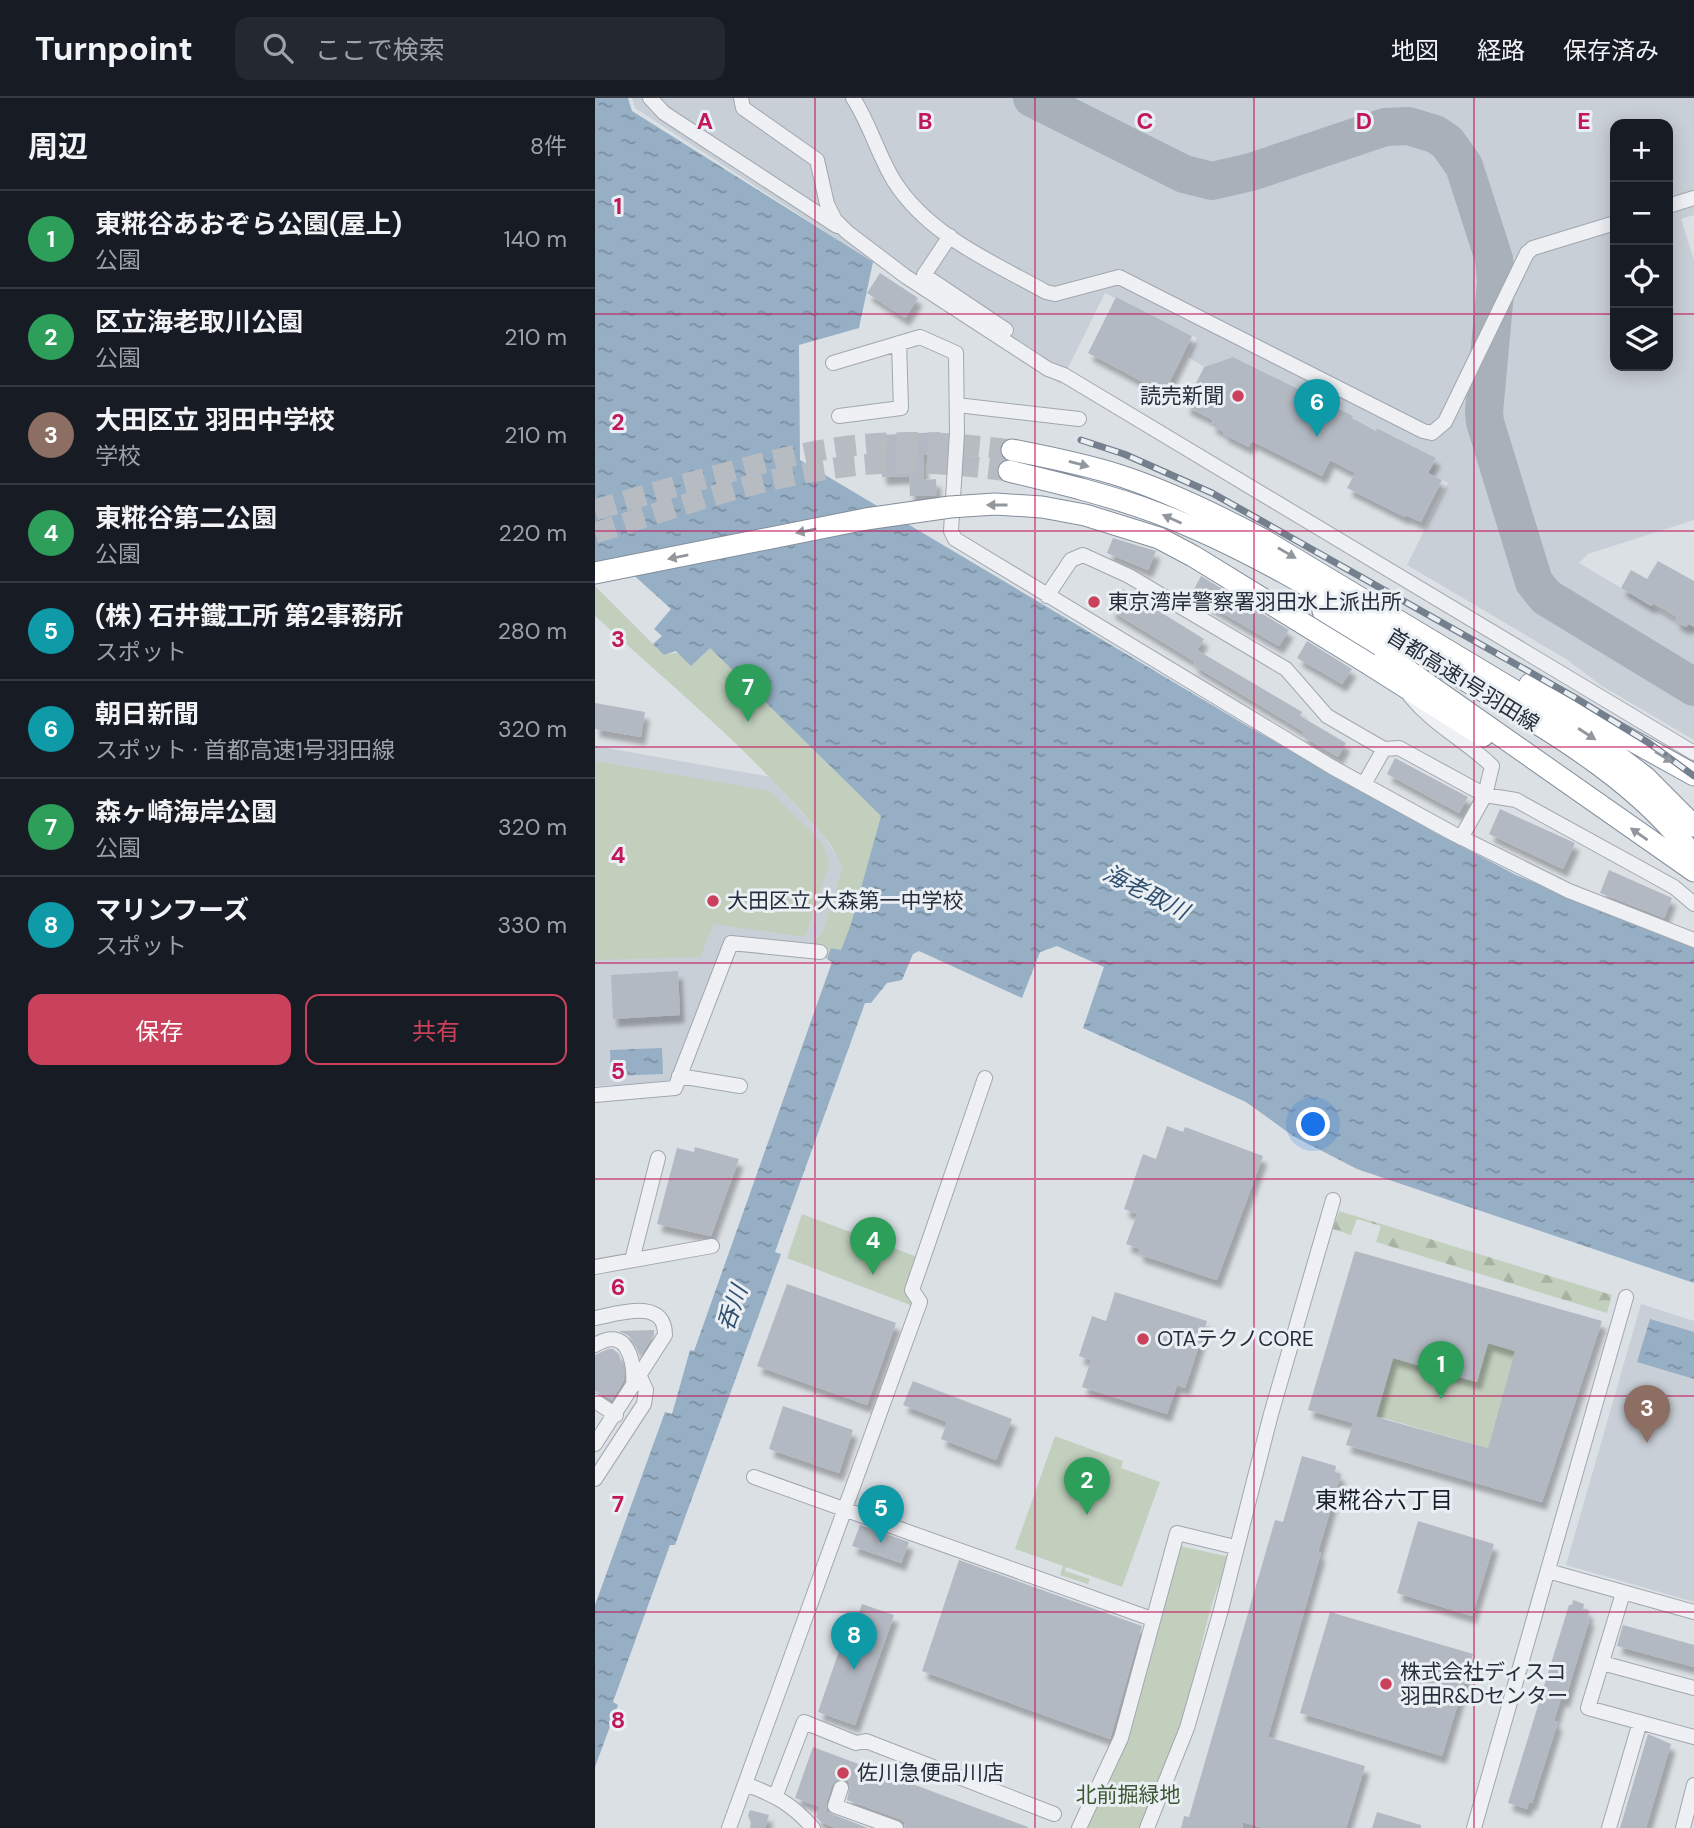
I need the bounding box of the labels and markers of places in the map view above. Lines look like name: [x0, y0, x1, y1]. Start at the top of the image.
pin: 6: [1294, 379, 1340, 437]
place label: 読売新聞: [1140, 382, 1224, 410]
marker: 読売新聞: [1230, 388, 1246, 404]
place label: 東京湾岸警察署羽田水上派出所: [1108, 588, 1402, 616]
marker: 東京湾岸警察署羽田水上派出所: [1086, 594, 1102, 610]
pin: 7: [725, 664, 771, 722]
place label: 大田区立 大森第一中学校: [727, 887, 964, 915]
marker: 大田区立 大森第一中学校: [705, 893, 721, 909]
pin: 4: [850, 1217, 896, 1275]
place label: OTAテクノCORE: [1157, 1325, 1314, 1353]
marker: OTAテクノCORE: [1135, 1331, 1151, 1347]
pin: 1: [1418, 1341, 1464, 1399]
pin: 3: [1624, 1385, 1670, 1443]
pin: 2: [1064, 1457, 1110, 1515]
pin: 5: [858, 1485, 904, 1543]
pin: 8: [831, 1612, 877, 1670]
place label: 株式会社ディスコ 羽田R&Dセンター: [1400, 1658, 1568, 1710]
marker: 株式会社ディスコ 羽田R&Dセンター: [1378, 1676, 1394, 1692]
place label: 佐川急便品川店: [857, 1759, 1004, 1787]
marker: 佐川急便品川店: [835, 1765, 851, 1781]

